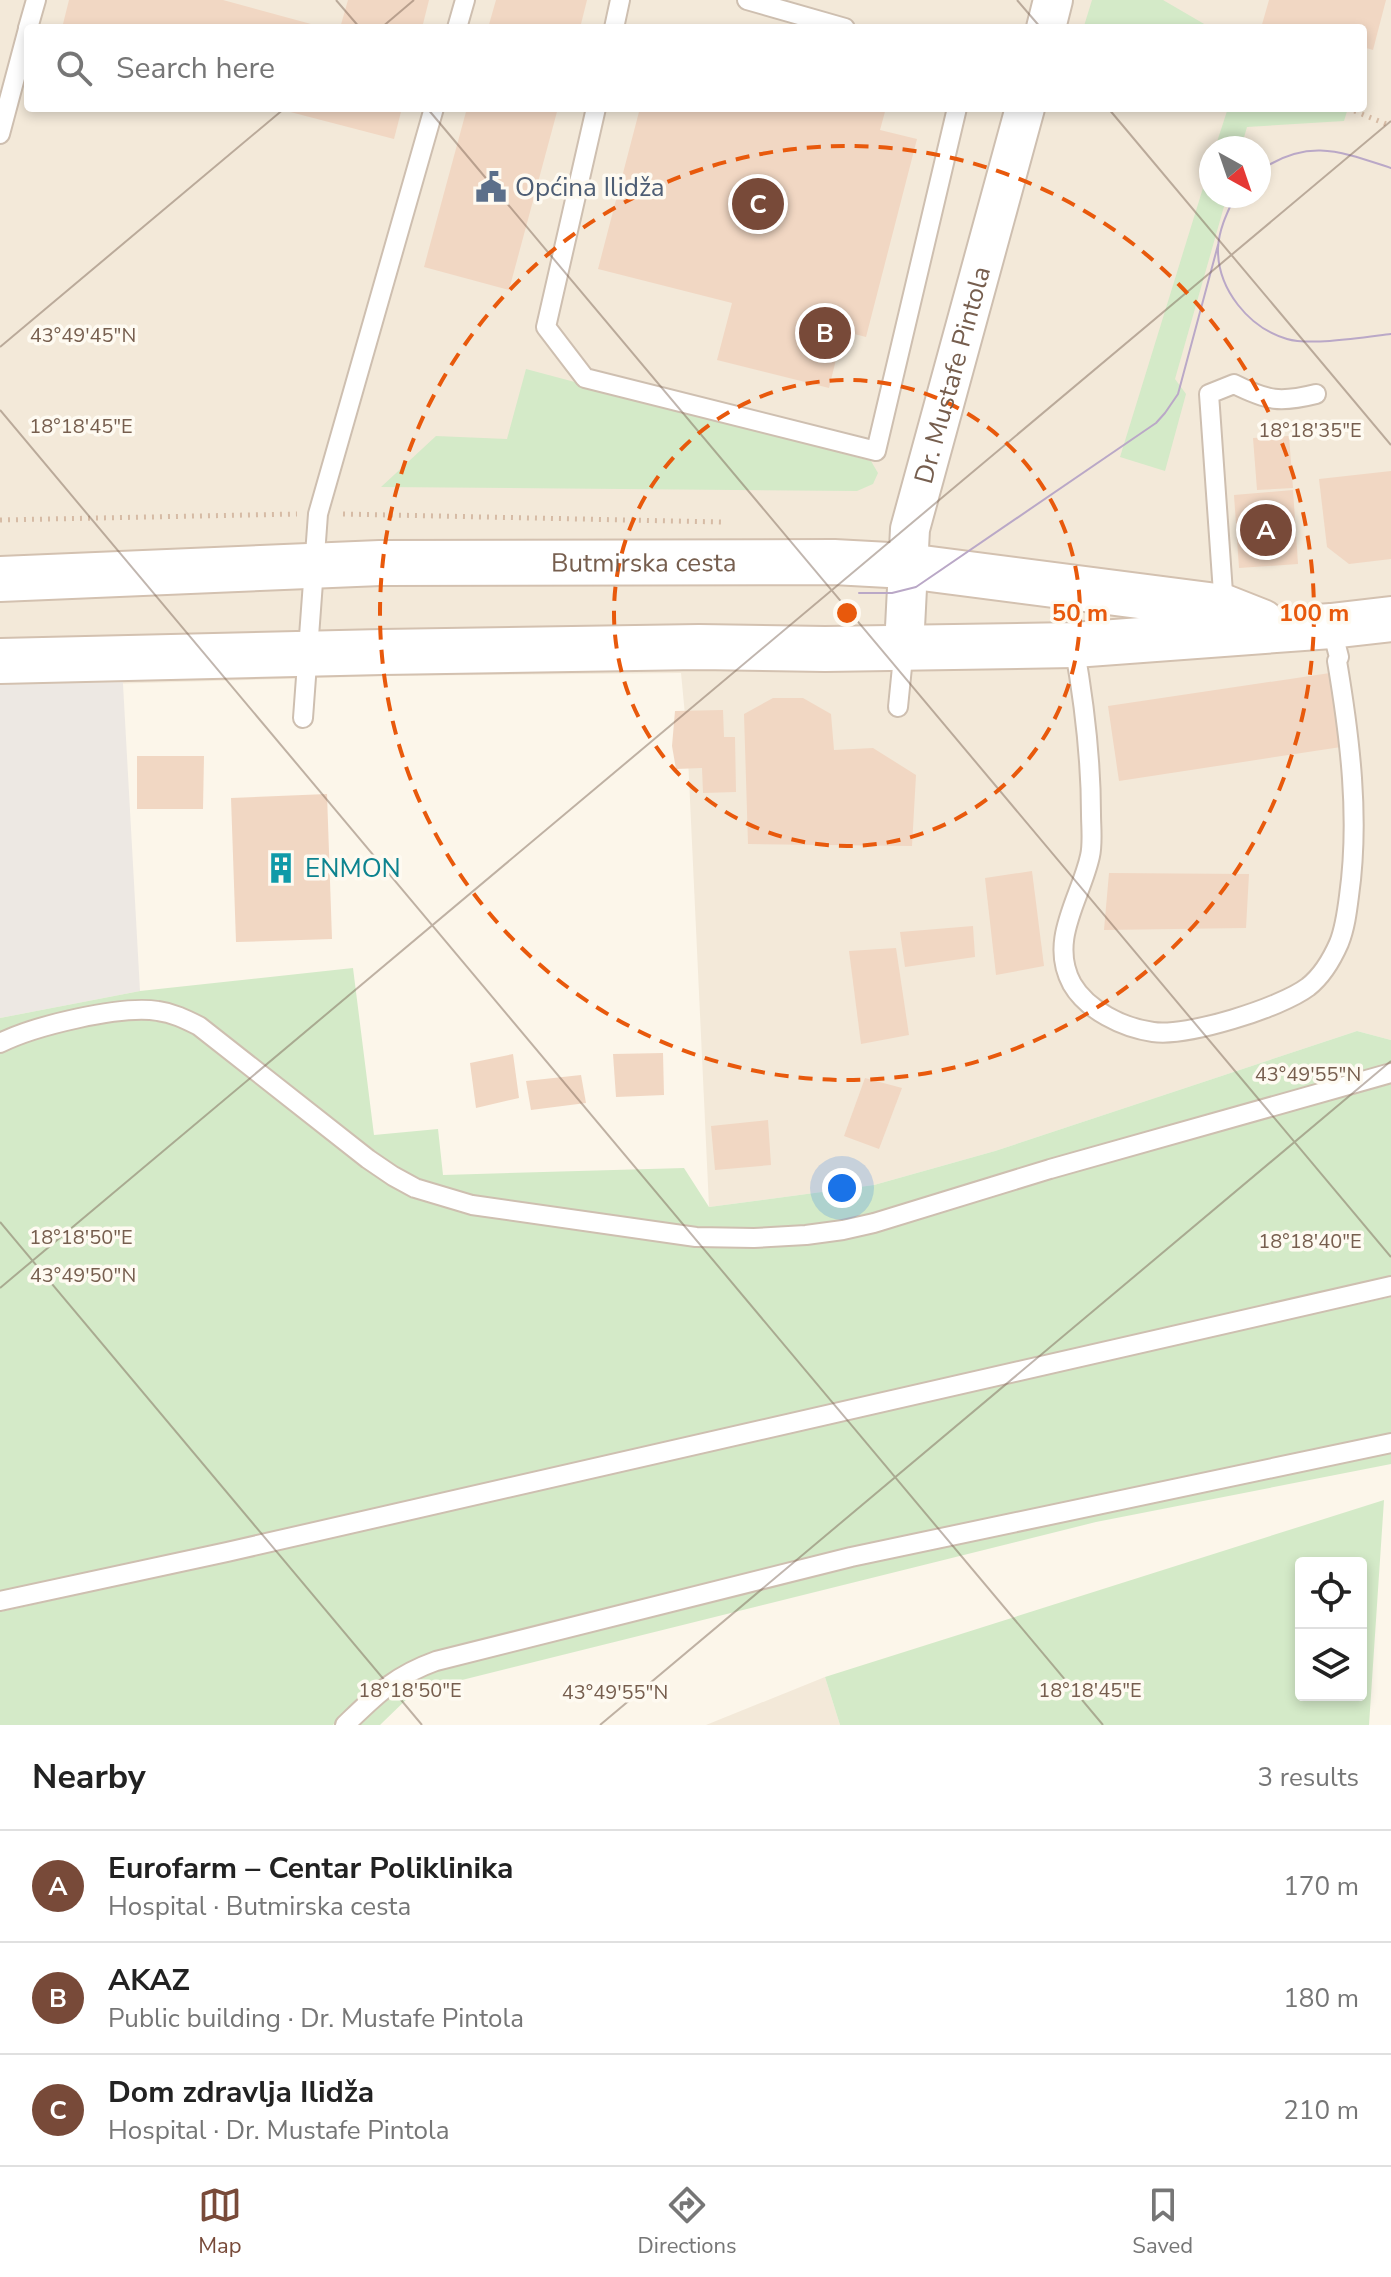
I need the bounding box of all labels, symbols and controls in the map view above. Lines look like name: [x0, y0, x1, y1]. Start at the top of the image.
search box: [24, 24, 1367, 112]
icon: search: [52, 46, 96, 90]
text: Search here: [116, 48, 275, 89]
north arrow: [1199, 136, 1271, 208]
public building icon: Općina Ilidža: [474, 170, 508, 204]
place label: Općina Ilidža: [515, 170, 665, 205]
pin: C: [732, 174, 784, 234]
street label: Dr. Mustafe Pintola: [906, 262, 999, 488]
pin: B: [799, 303, 851, 363]
text: 43°49'45"N: [30, 322, 136, 349]
text: 18°18'45"E: [29, 413, 133, 440]
text: 18°18'35"E: [1258, 417, 1362, 444]
pin: A: [1240, 500, 1292, 560]
street label: Butmirska cesta: [551, 545, 736, 581]
text: 50 m: [1052, 597, 1108, 629]
text: 100 m: [1279, 597, 1349, 629]
centre of rings: [833, 599, 861, 627]
building icon: ENMON: [264, 851, 298, 885]
place label: ENMON: [305, 851, 401, 886]
text: 43°49'55"N: [1255, 1061, 1361, 1088]
your location: [822, 1168, 862, 1208]
text: 18°18'50"E: [29, 1224, 133, 1251]
text: 18°18'40"E: [1258, 1228, 1362, 1255]
text: 43°49'50"N: [30, 1262, 136, 1289]
map controls: [1295, 1557, 1367, 1701]
button: locate: [1295, 1557, 1367, 1629]
button: layers: [1295, 1629, 1367, 1701]
text: 18°18'50"E: [358, 1677, 462, 1704]
text: 18°18'45"E: [1038, 1677, 1142, 1704]
text: 43°49'55"N: [562, 1679, 668, 1706]
text: Nearby: [32, 1754, 146, 1800]
text: 3 results: [1258, 1760, 1359, 1795]
text: Eurofarm – Centar Poliklinika: [108, 1848, 513, 1889]
text: A: [48, 1869, 68, 1904]
text: 170 m: [1283, 1869, 1359, 1904]
text: Hospital · Butmirska cesta: [108, 1889, 411, 1924]
text: AKAZ: [108, 1960, 190, 2001]
text: B: [49, 1981, 67, 2016]
text: 180 m: [1283, 1981, 1359, 2016]
text: Public building · Dr. Mustafe Pintola: [108, 2001, 524, 2036]
text: Dom zdravlja Ilidža: [108, 2072, 374, 2113]
text: C: [49, 2093, 67, 2128]
text: 210 m: [1283, 2093, 1359, 2128]
text: Hospital · Dr. Mustafe Pintola: [108, 2113, 450, 2148]
tab: Map: [198, 2183, 242, 2261]
tab: Directions: [638, 2183, 737, 2261]
tab: Saved: [1132, 2183, 1193, 2261]

